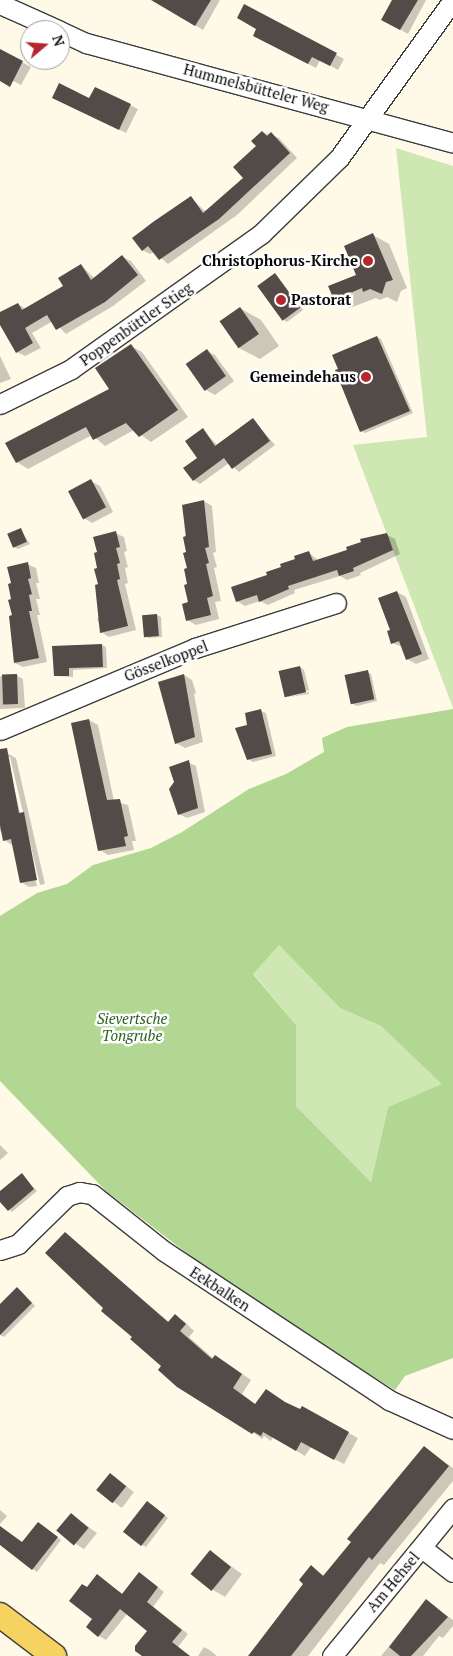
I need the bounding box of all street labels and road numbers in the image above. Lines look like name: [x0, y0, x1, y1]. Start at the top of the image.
street label: Hummelsbütteler Weg: [182, 60, 330, 116]
street label: Poppenbüttler Stieg: [76, 278, 196, 370]
street label: Gösselkoppel: [121, 637, 211, 685]
street label: Eekbalken: [186, 1263, 254, 1315]
street label: Am Hehsel: [363, 1548, 423, 1616]

